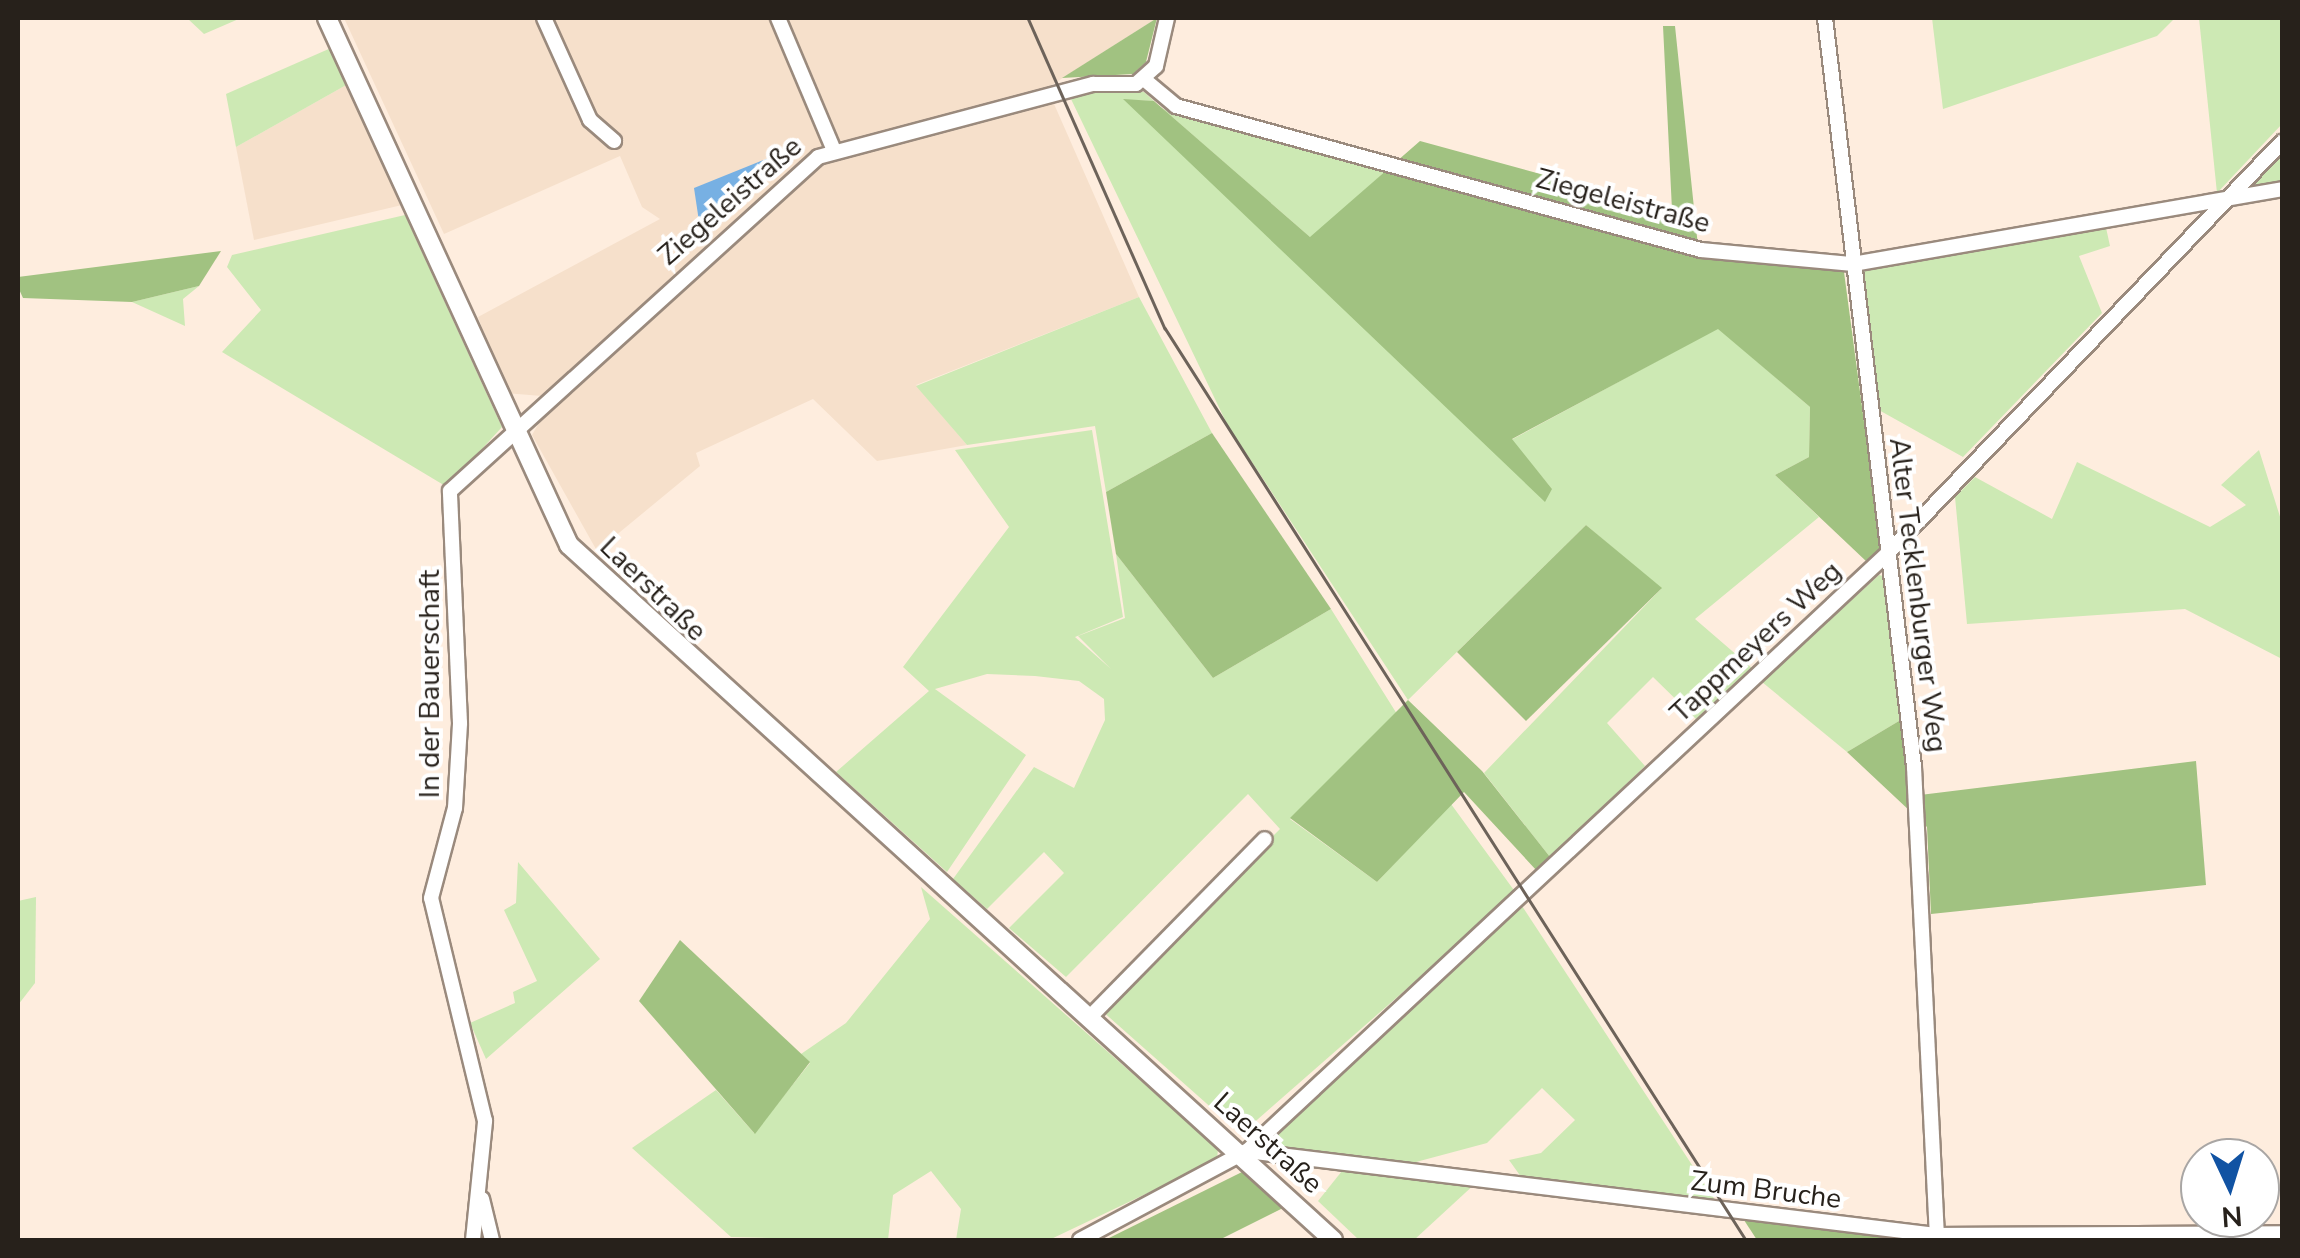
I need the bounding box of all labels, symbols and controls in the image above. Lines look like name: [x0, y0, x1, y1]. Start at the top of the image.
street label: Ziegeleistraße: [652, 130, 808, 272]
street label: Ziegeleistraße: [1532, 162, 1714, 240]
street label: Alter Tecklenburger Weg: [1882, 436, 1954, 754]
street label: Laerstraße: [593, 530, 713, 648]
street label: Tappmeyers Weg: [1664, 554, 1848, 730]
street label: In der Bauerschaft: [413, 570, 447, 798]
street label: Laerstraße: [1207, 1085, 1329, 1201]
north arrow: [2180, 1138, 2280, 1238]
street label: Zum Bruche: [1689, 1164, 1843, 1216]
text: N: [2220, 1196, 2244, 1236]

